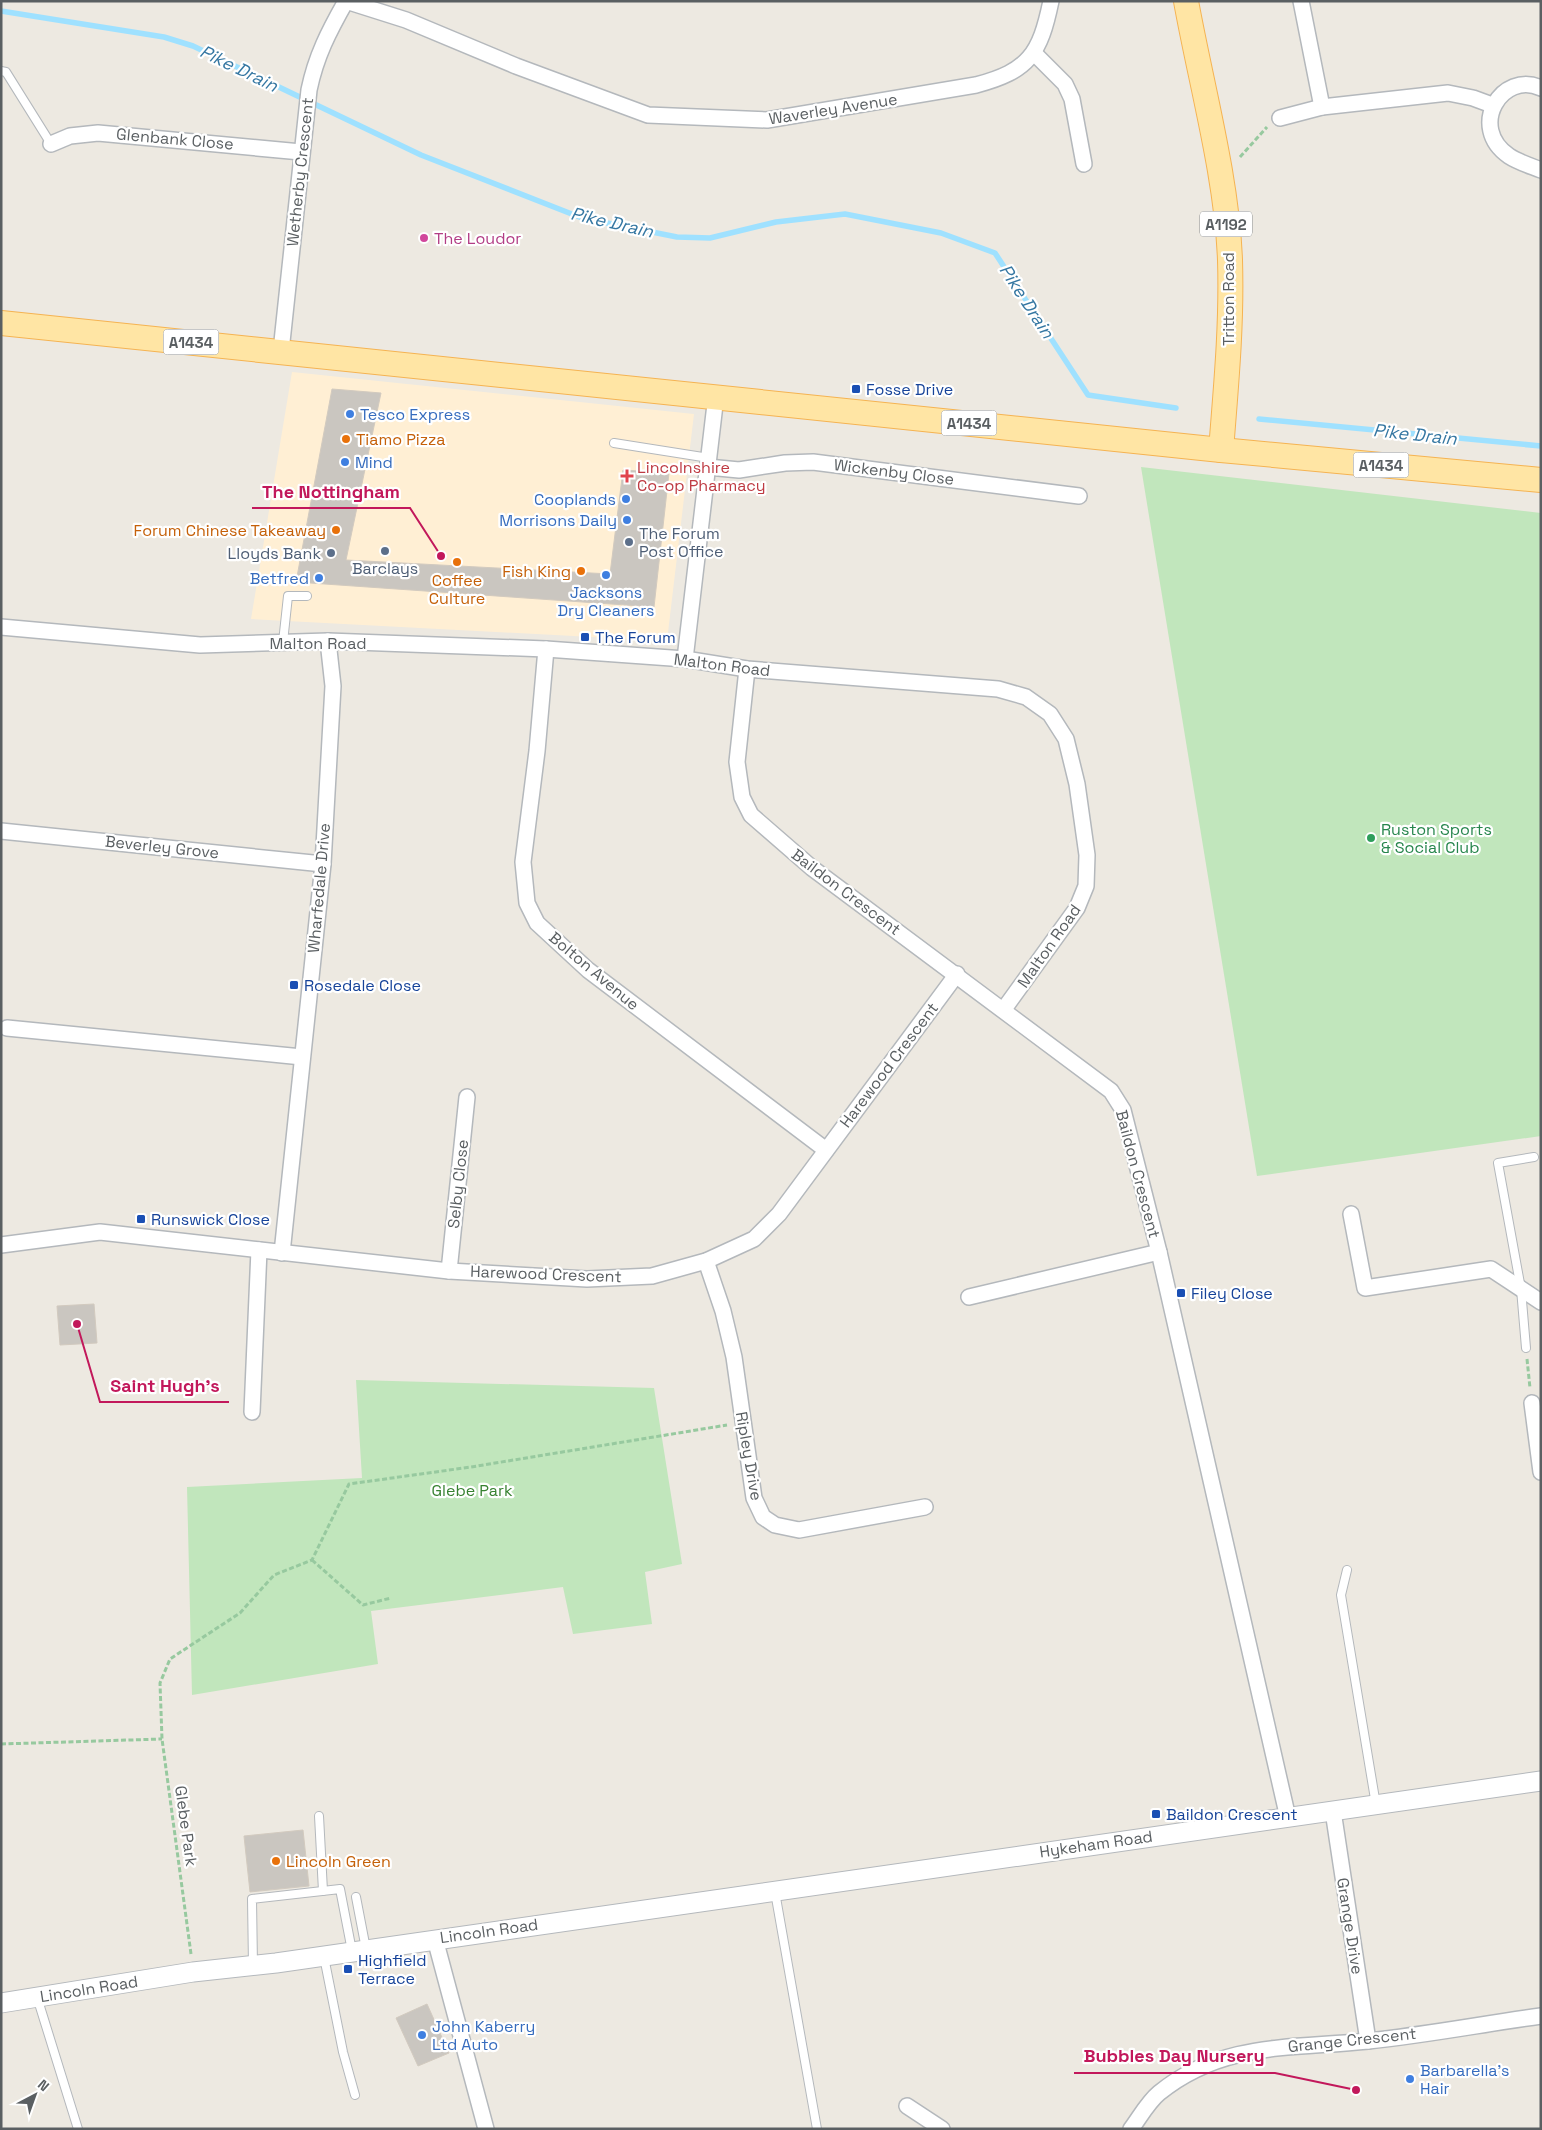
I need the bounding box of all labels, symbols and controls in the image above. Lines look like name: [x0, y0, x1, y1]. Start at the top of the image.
water label: Pike Drain: [196, 39, 283, 97]
street label: Waverley Avenue: [767, 88, 899, 130]
street label: Wetherby Crescent: [282, 96, 318, 248]
street label: Glenbank Close: [115, 123, 235, 155]
water label: Pike Drain: [569, 201, 656, 243]
road number: A1192: [1200, 212, 1252, 236]
place label: The Loudor: [434, 228, 521, 249]
marker: The Loudor: [418, 232, 430, 244]
street label: Tritton Road: [1218, 252, 1239, 346]
water label: Pike Drain: [994, 260, 1060, 343]
road number: A1434: [164, 330, 218, 354]
place label: Fosse Drive: [866, 379, 953, 400]
marker: Fosse Drive: [850, 383, 862, 395]
place label: Tesco Express: [360, 404, 470, 425]
marker: Tesco Express: [344, 408, 356, 420]
road number: A1434: [942, 410, 996, 436]
water label: Pike Drain: [1372, 418, 1459, 450]
place label: Tiamo Pizza: [356, 429, 446, 450]
marker: Tiamo Pizza: [340, 433, 352, 445]
place label: Mind: [355, 452, 393, 473]
road number: A1434: [1354, 452, 1408, 478]
street label: Wickenby Close: [833, 454, 955, 490]
marker: Mind: [339, 456, 351, 468]
place label: Lincolnshire Co-op Pharmacy: [637, 457, 766, 496]
marker: Lincolnshire Co-op Pharmacy: [621, 470, 633, 482]
callout: The Nottingham: [252, 475, 410, 508]
text: The Nottingham: [262, 480, 400, 503]
place label: Cooplands: [534, 489, 616, 510]
marker: Cooplands: [620, 493, 632, 505]
place label: Morrisons Daily: [499, 510, 617, 531]
marker: Morrisons Daily: [621, 514, 633, 526]
place label: Forum Chinese Takeaway: [134, 520, 326, 541]
place label: The Forum Post Office: [639, 523, 723, 562]
marker: Forum Chinese Takeaway: [330, 524, 342, 536]
marker: The Forum Post Office: [623, 536, 635, 548]
place label: Lloyds Bank: [228, 543, 321, 564]
marker: Barclays: [379, 545, 391, 557]
marker: Lloyds Bank: [325, 547, 337, 559]
marker: Coffee Culture: [451, 556, 463, 568]
place label: Barclays: [352, 558, 418, 579]
place label: Fish King: [502, 561, 571, 582]
marker: Fish King: [575, 565, 587, 577]
place label: Betfred: [250, 568, 309, 589]
marker: Jacksons Dry Cleaners: [600, 569, 612, 581]
place label: Coffee Culture: [429, 570, 485, 609]
marker: Betfred: [313, 572, 325, 584]
place label: Jacksons Dry Cleaners: [558, 582, 655, 621]
place label: The Forum: [595, 627, 676, 648]
marker: The Forum: [579, 631, 591, 643]
street label: Malton Road: [269, 633, 367, 654]
street label: Malton Road: [673, 649, 771, 681]
place label: Ruston Sports & Social Club: [1381, 819, 1492, 858]
street label: Wharfedale Drive: [303, 822, 335, 954]
street label: Beverley Grove: [104, 831, 220, 863]
marker: Ruston Sports & Social Club: [1365, 832, 1377, 844]
street label: Baildon Crescent: [787, 844, 905, 940]
street label: Malton Road: [1013, 900, 1085, 992]
street label: Bolton Avenue: [545, 927, 643, 1015]
place label: Rosedale Close: [304, 975, 421, 996]
marker: Rosedale Close: [288, 979, 300, 991]
street label: Harewood Crescent: [835, 998, 943, 1132]
street label: Baildon Crescent: [1111, 1108, 1165, 1240]
street label: Selby Close: [443, 1138, 473, 1230]
place label: Runswick Close: [151, 1209, 270, 1230]
marker: Runswick Close: [135, 1213, 147, 1225]
street label: Harewood Crescent: [470, 1261, 622, 1287]
place label: Filey Close: [1191, 1283, 1273, 1304]
marker: Filey Close: [1175, 1287, 1187, 1299]
callout: Saint Hugh's: [100, 1369, 229, 1402]
text: Saint Hugh's: [110, 1374, 220, 1397]
street label: Ripley Drive: [731, 1410, 767, 1502]
park label: Glebe Park: [431, 1480, 513, 1501]
street label: Glebe Park: [170, 1784, 202, 1868]
place label: Baildon Crescent: [1166, 1804, 1298, 1825]
marker: Baildon Crescent: [1150, 1808, 1162, 1820]
street label: Hykeham Road: [1038, 1826, 1154, 1862]
place label: Lincoln Green: [286, 1851, 391, 1872]
marker: Lincoln Green: [270, 1855, 282, 1867]
street label: Grange Drive: [1332, 1876, 1368, 1976]
street label: Lincoln Road: [438, 1914, 540, 1948]
place label: Highfield Terrace: [358, 1950, 427, 1989]
marker: Highfield Terrace: [342, 1963, 354, 1975]
street label: Lincoln Road: [38, 1971, 140, 2007]
place label: John Kaberry Ltd Auto: [432, 2016, 535, 2055]
street label: Grange Crescent: [1287, 2023, 1417, 2057]
marker: John Kaberry Ltd Auto: [416, 2029, 428, 2041]
callout: Bubbles Day Nursery: [1074, 2040, 1275, 2073]
text: Bubbles Day Nursery: [1083, 2044, 1265, 2067]
place label: Barbarella's Hair: [1420, 2060, 1510, 2099]
north arrow: [10, 2070, 60, 2120]
marker: Barbarella's Hair: [1404, 2073, 1416, 2085]
text: N: [34, 2075, 53, 2095]

